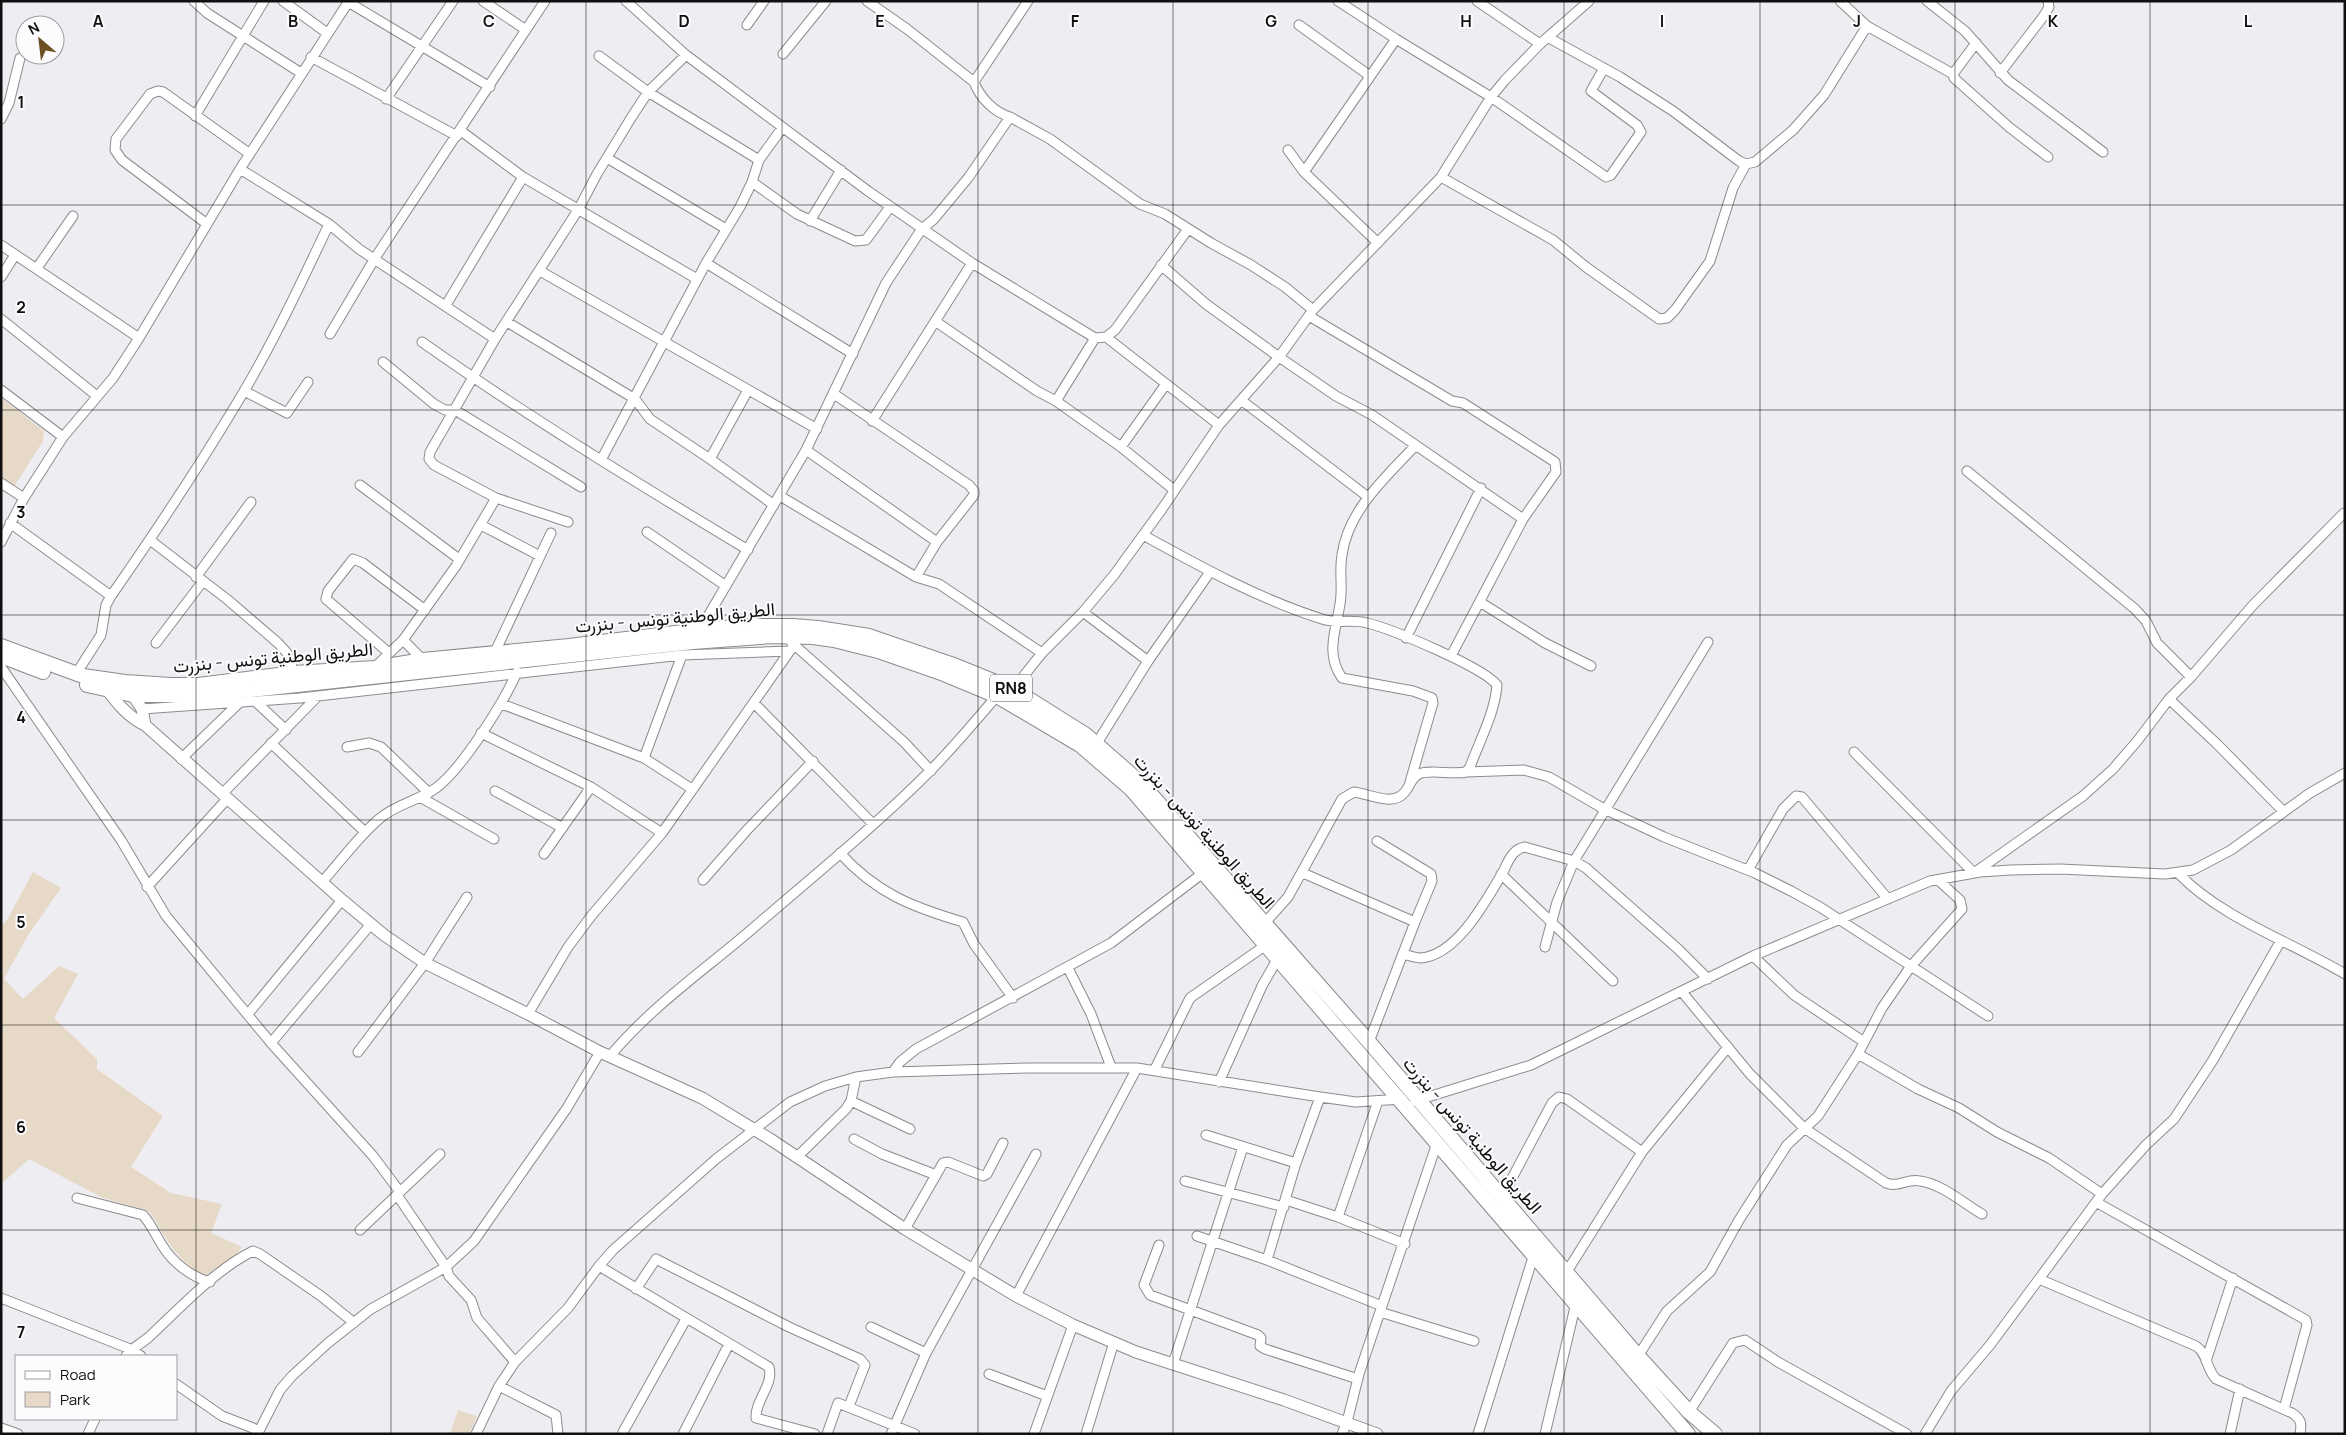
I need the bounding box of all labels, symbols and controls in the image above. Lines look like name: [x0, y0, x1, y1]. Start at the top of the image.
text: A: [93, 10, 104, 32]
text: B: [288, 10, 298, 32]
text: C: [483, 10, 495, 32]
text: D: [678, 10, 690, 32]
text: E: [875, 10, 885, 32]
text: F: [1071, 10, 1080, 32]
text: G: [1265, 10, 1277, 32]
text: H: [1460, 10, 1472, 32]
text: I: [1660, 10, 1664, 32]
text: J: [1853, 10, 1861, 32]
text: K: [2048, 10, 2059, 32]
text: L: [2244, 10, 2253, 32]
north arrow: [15, 15, 65, 65]
text: N: [25, 17, 43, 39]
text: 1: [17, 91, 25, 113]
text: 2: [16, 296, 26, 318]
text: 3: [16, 501, 26, 523]
street label: الطريق الوطنية تونس - بنزرت: [574, 596, 776, 638]
street label: الطريق الوطنية تونس - بنزرت: [172, 636, 374, 678]
road number: RN8: [990, 674, 1032, 701]
text: 4: [16, 706, 26, 728]
street label: الطريق الوطنية تونس - بنزرت: [1129, 749, 1281, 913]
text: 5: [16, 911, 26, 933]
street label: الطريق الوطنية تونس - بنزرت: [1398, 1052, 1548, 1218]
text: 6: [16, 1116, 26, 1138]
text: 7: [17, 1321, 25, 1343]
legend: [15, 1355, 178, 1420]
text: Road: [60, 1364, 96, 1385]
text: Park: [60, 1389, 90, 1410]

